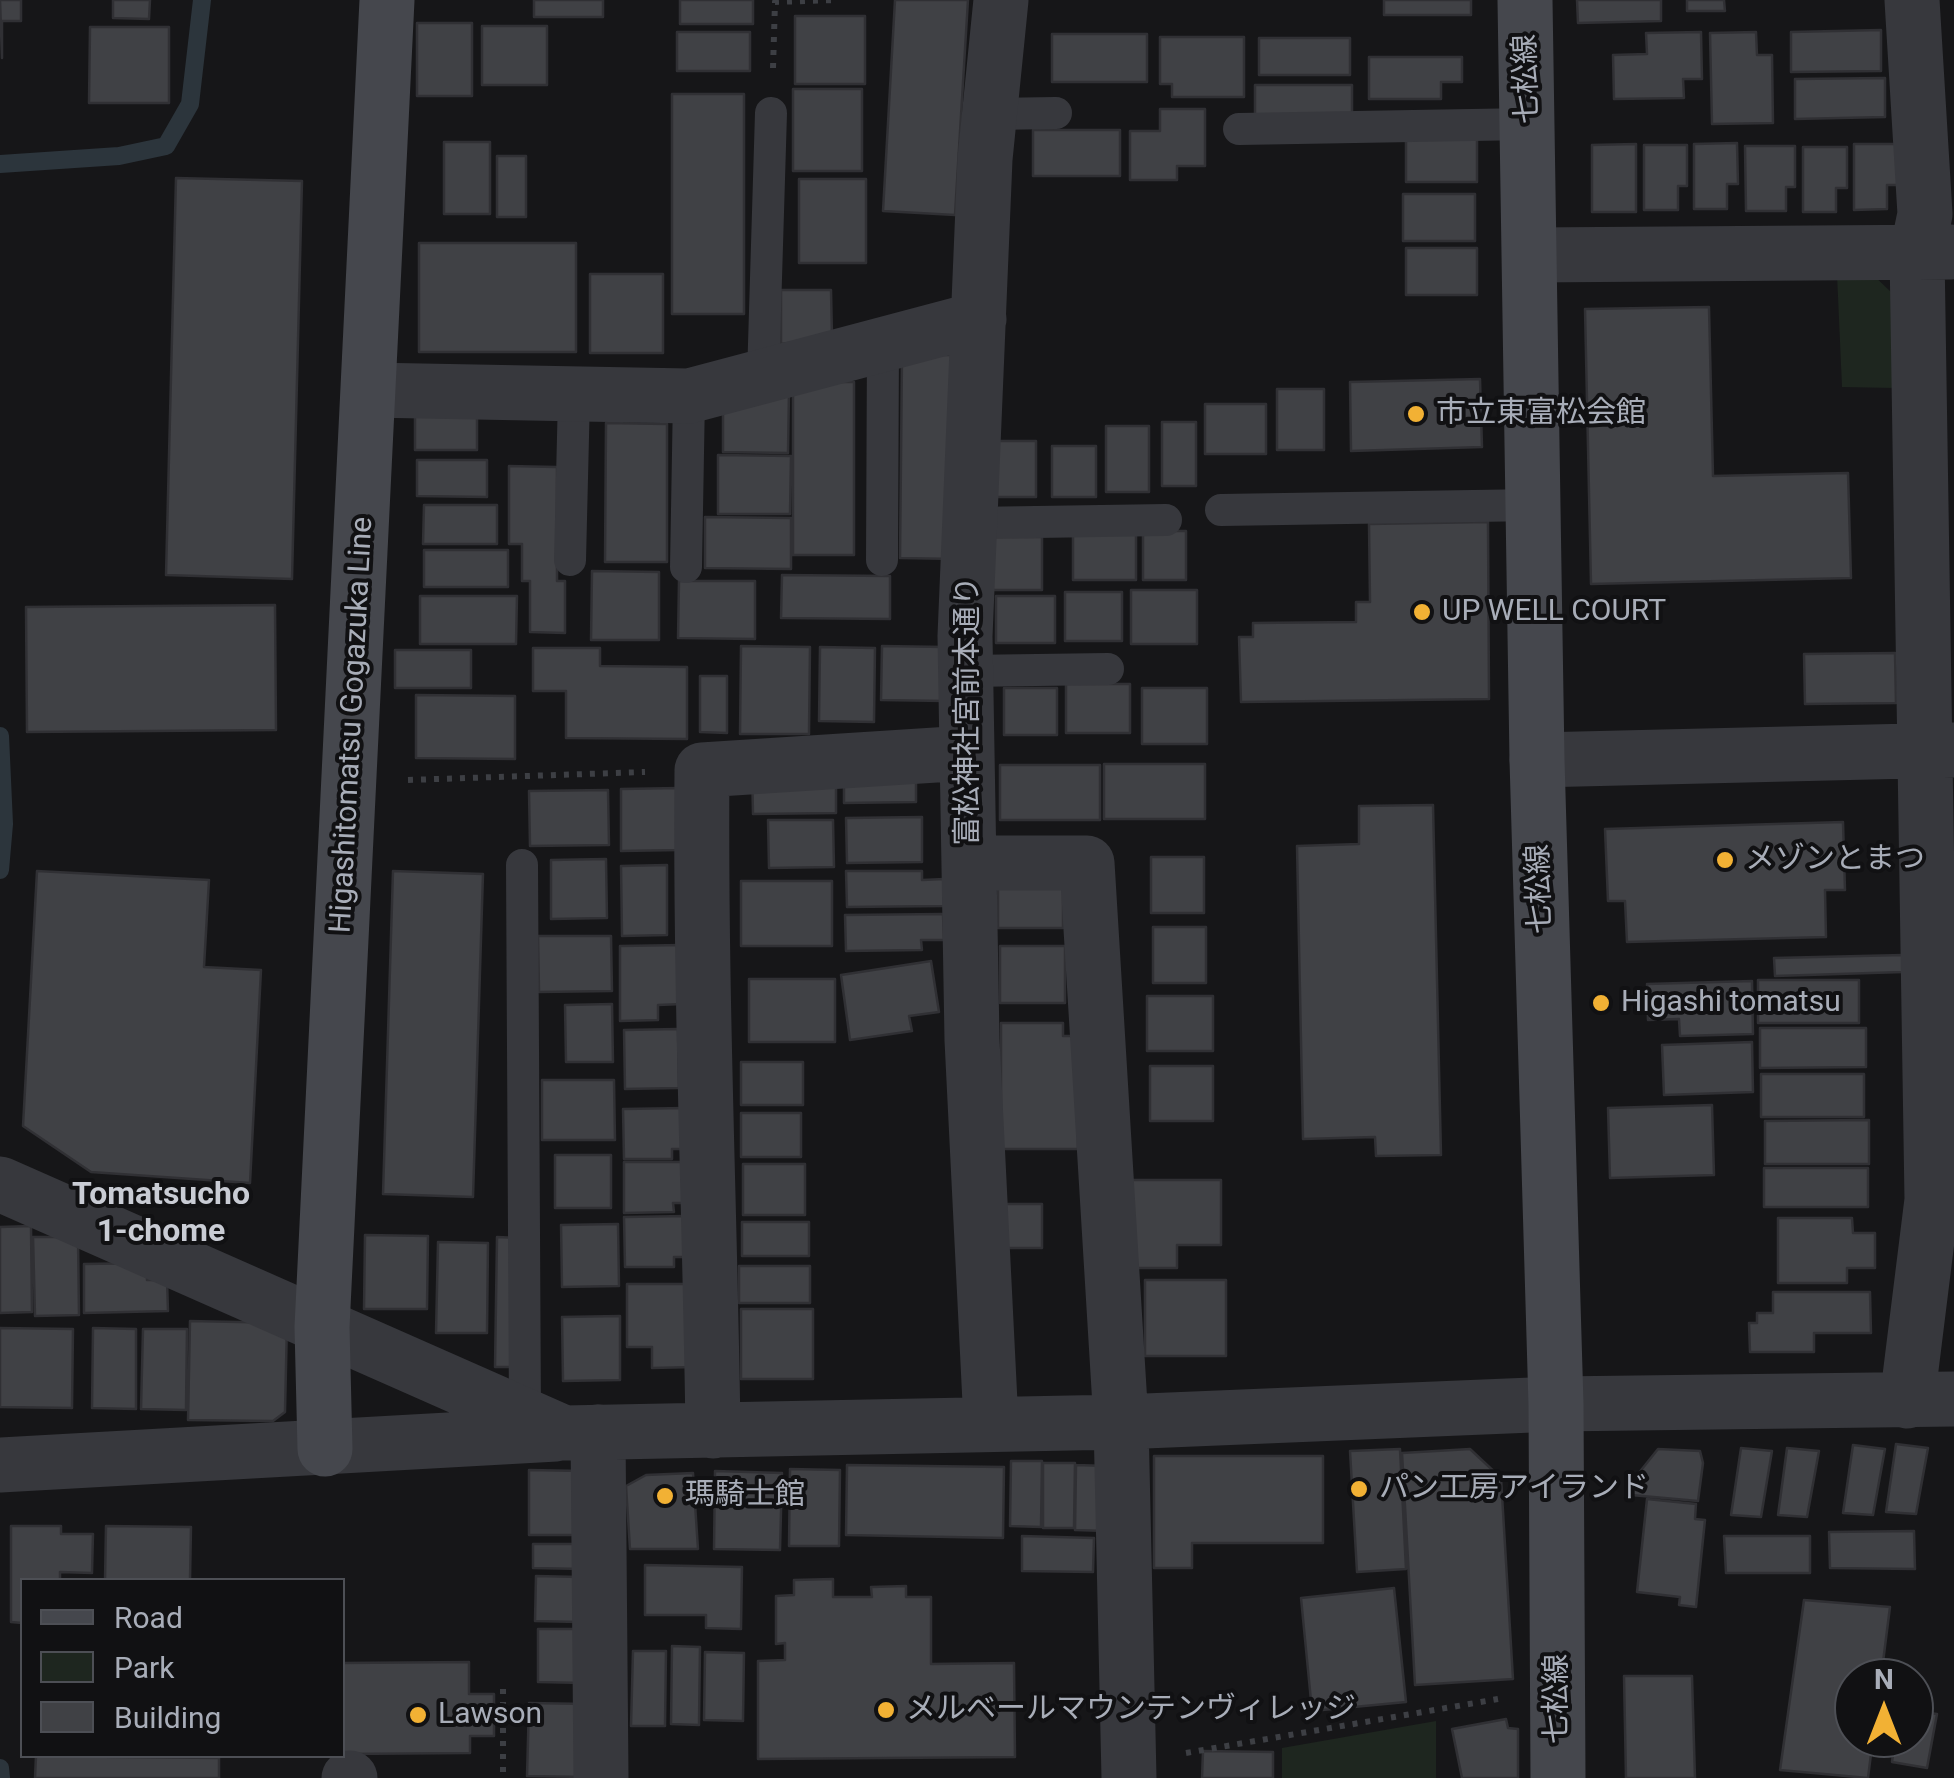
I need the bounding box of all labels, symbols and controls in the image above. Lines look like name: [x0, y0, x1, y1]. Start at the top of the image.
street label: 七松線: [1508, 33, 1548, 125]
place label: 市立東富松会館: [1436, 396, 1646, 432]
marker: 市立東富松会館: [1405, 403, 1427, 425]
street label: Higashitomatsu Gogazuka Line: [324, 516, 382, 934]
street label: 富松神社宮前本通り: [951, 576, 987, 846]
place label: UP WELL COURT: [1442, 594, 1666, 630]
marker: UP WELL COURT: [1411, 601, 1433, 623]
place label: メゾンとまつ: [1745, 842, 1925, 878]
street label: 七松線: [1521, 843, 1561, 935]
marker: メゾンとまつ: [1714, 849, 1736, 871]
place label: Higashi tomatsu: [1621, 985, 1841, 1021]
marker: Higashi tomatsu: [1590, 992, 1612, 1014]
district label: Tomatsucho 1-chome: [72, 1177, 250, 1252]
place label: パン工房アイランド: [1379, 1471, 1649, 1507]
place label: 瑪騎士館: [685, 1478, 805, 1514]
marker: パン工房アイランド: [1348, 1478, 1370, 1500]
marker: 瑪騎士館: [654, 1485, 676, 1507]
legend: [20, 1578, 345, 1758]
text: Road: [114, 1600, 183, 1635]
text: Park: [114, 1650, 174, 1685]
street label: 七松線: [1540, 1654, 1576, 1744]
north arrow: [1834, 1658, 1934, 1758]
text: N: [1874, 1663, 1894, 1696]
place label: メルベールマウンテンヴィレッジ: [906, 1692, 1356, 1728]
place label: Lawson: [438, 1697, 542, 1733]
marker: メルベールマウンテンヴィレッジ: [875, 1699, 897, 1721]
text: Building: [114, 1700, 221, 1735]
marker: Lawson: [407, 1704, 429, 1726]

